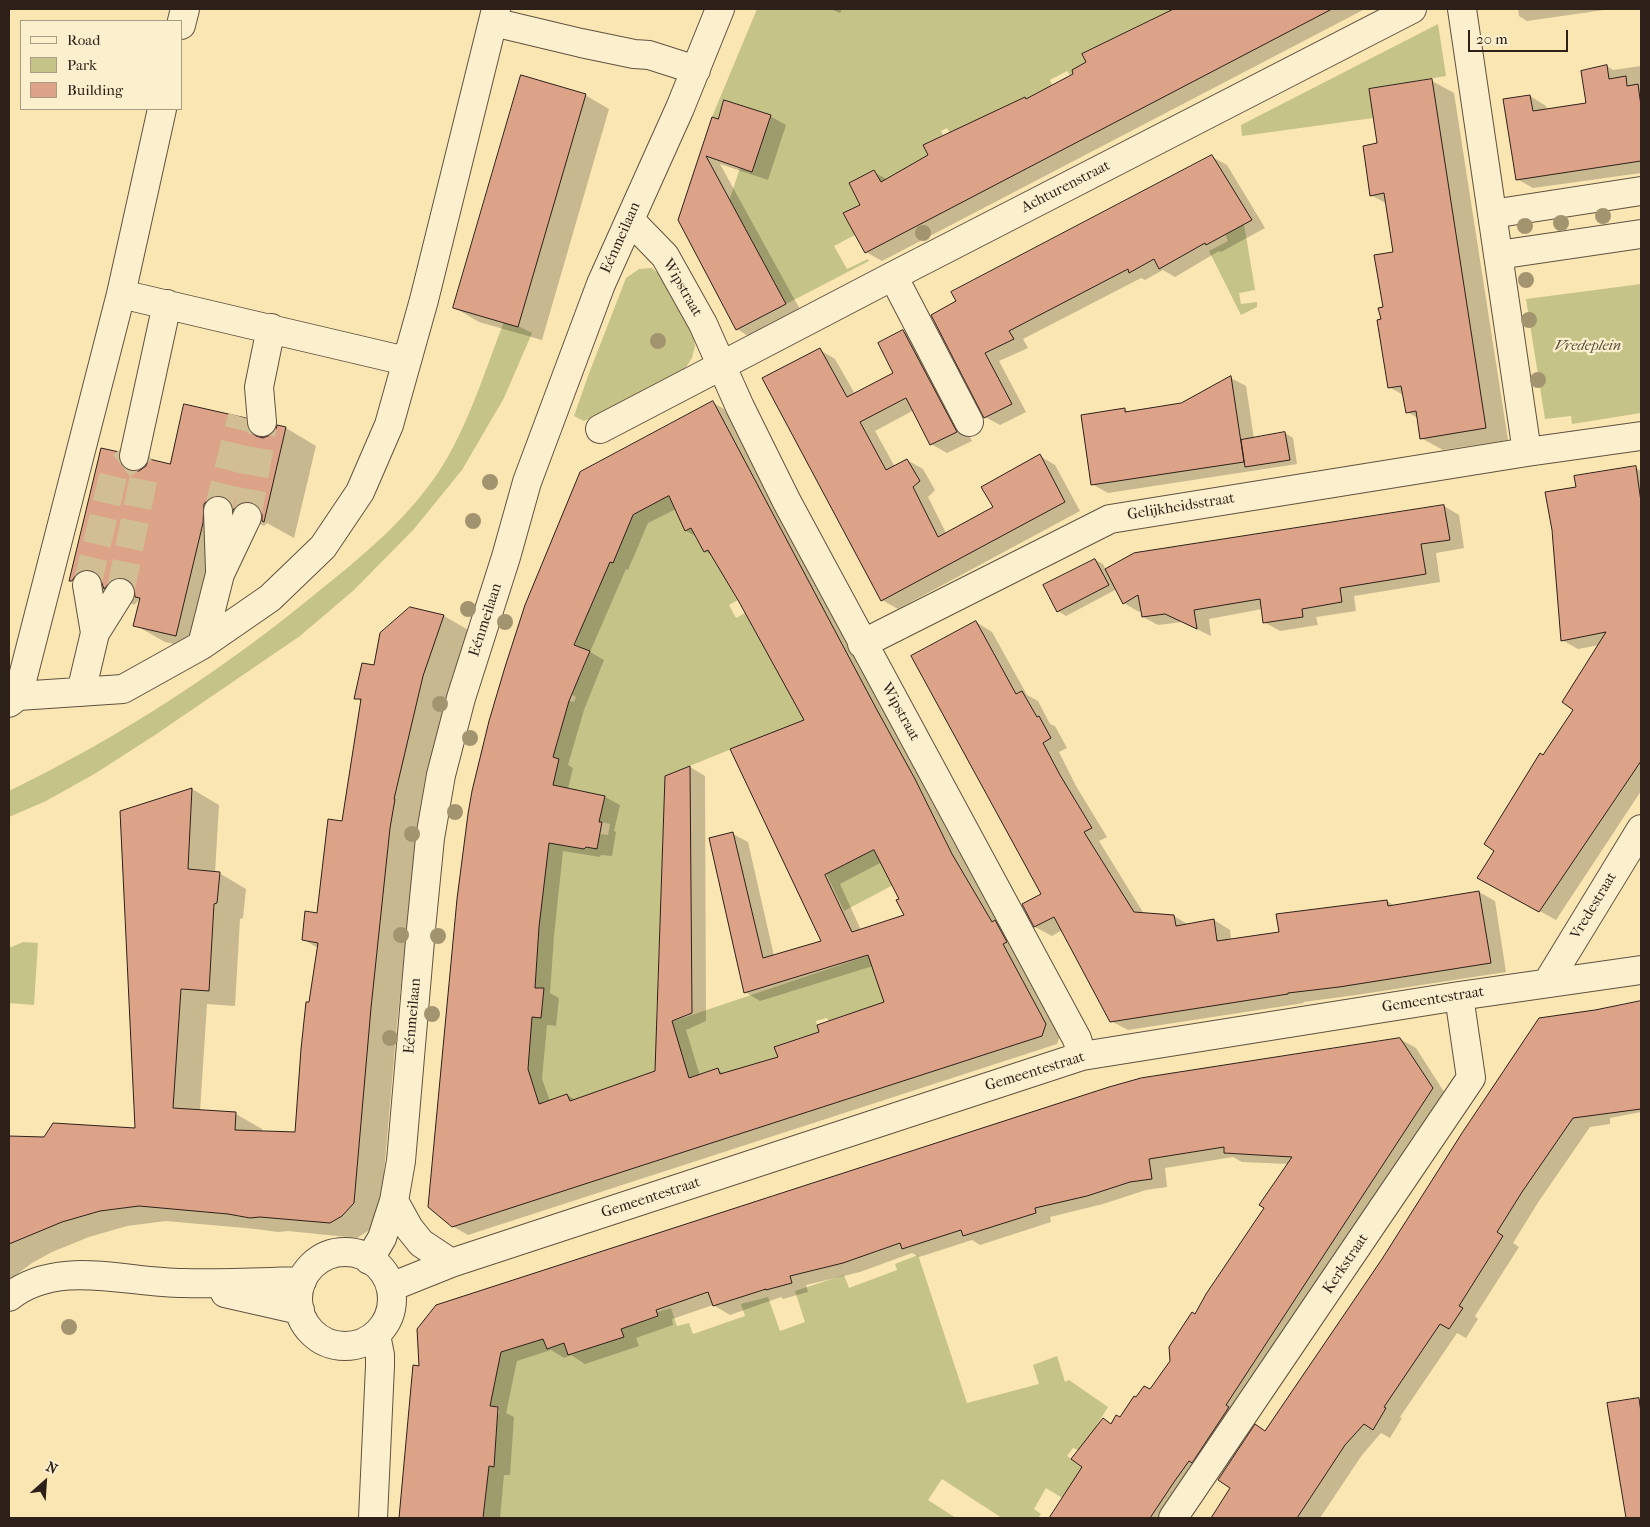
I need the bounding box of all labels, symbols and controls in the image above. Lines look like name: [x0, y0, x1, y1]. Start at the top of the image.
legend: [20, 20, 182, 110]
scale bar: [1470, 20, 1570, 52]
text: 20 m: [1476, 30, 1508, 48]
text: Road: [67, 31, 100, 49]
text: Park: [67, 56, 97, 74]
text: Building: [67, 81, 123, 99]
street label: Achturenstraat: [1019, 157, 1113, 217]
street label: Eénmeilaan: [597, 199, 645, 277]
street label: Wipstraat: [658, 256, 706, 320]
park label: Vredeplein: [1555, 337, 1621, 355]
street label: Gelijkheidsstraat: [1126, 490, 1236, 524]
street label: Eénmeilaan: [466, 581, 506, 659]
street label: Wipstraat: [877, 680, 923, 744]
street label: Vredestraat: [1567, 869, 1621, 943]
street label: Eénmeilaan: [401, 977, 425, 1055]
street label: Gemeentestraat: [1381, 983, 1485, 1017]
street label: Gemeentestraat: [983, 1048, 1087, 1096]
street label: Gemeentestraat: [599, 1174, 703, 1222]
street label: Kerkstraat: [1319, 1231, 1373, 1297]
north arrow: [20, 1457, 70, 1507]
text: N: [43, 1458, 60, 1478]

